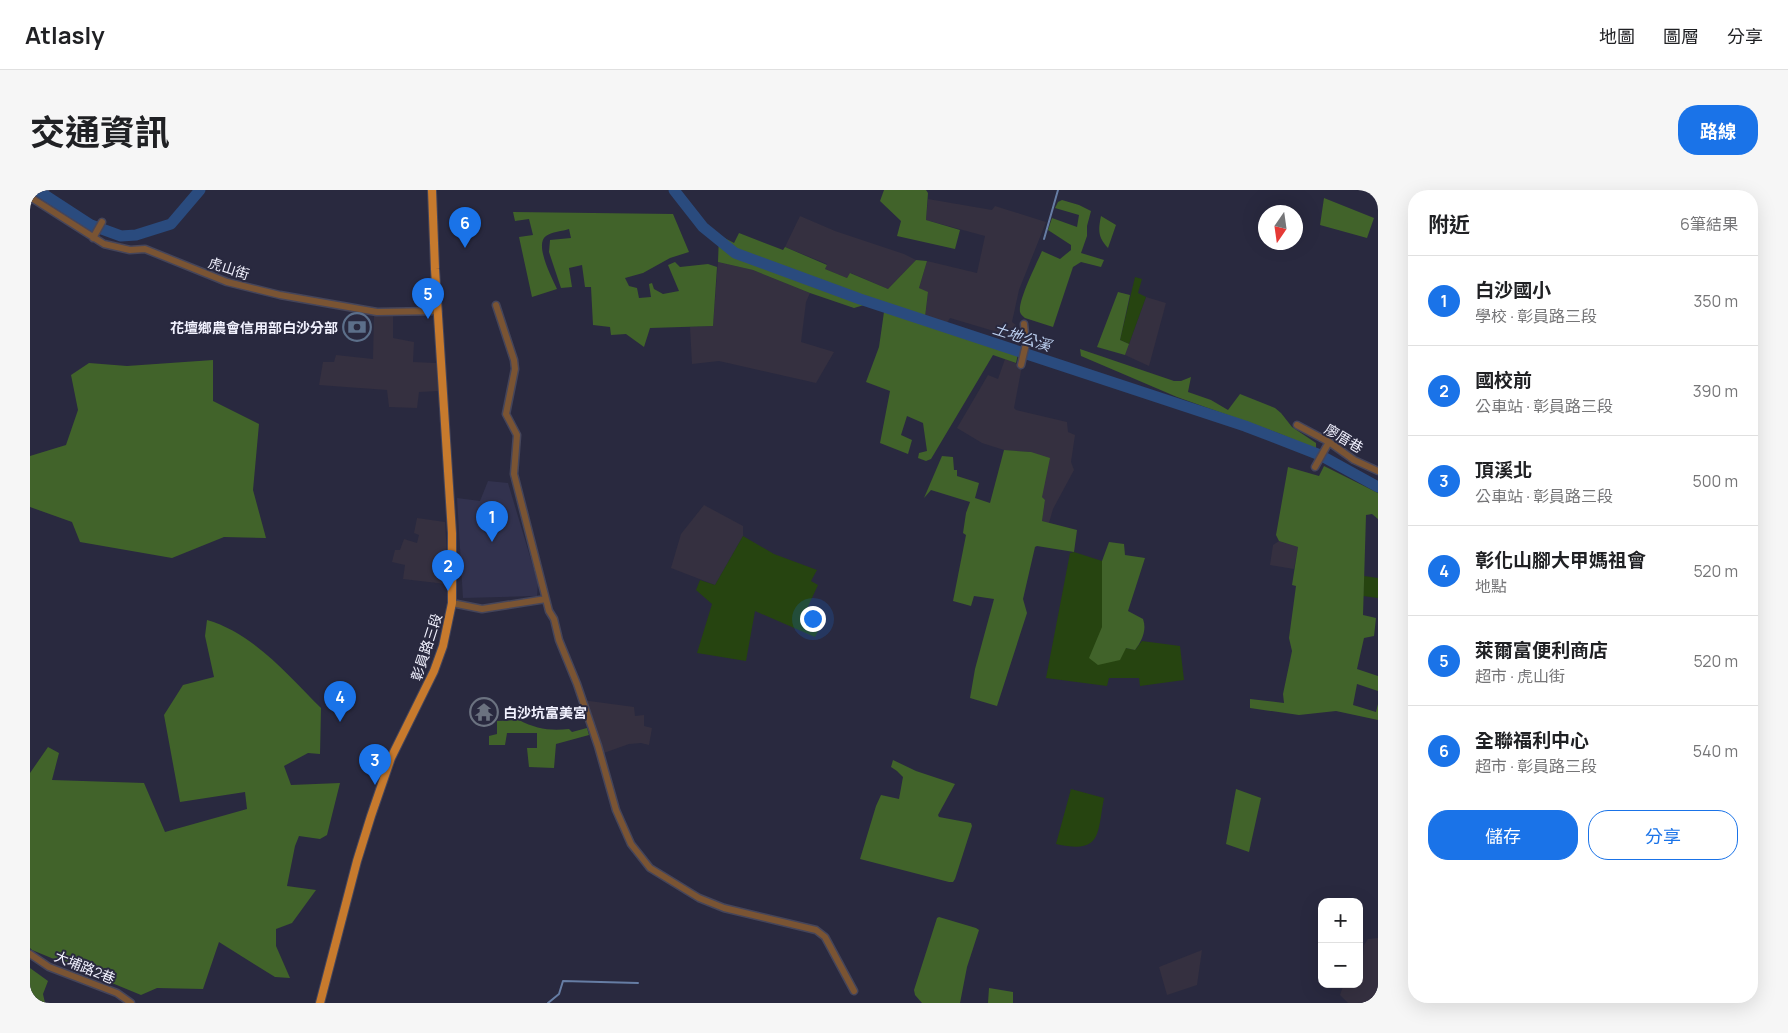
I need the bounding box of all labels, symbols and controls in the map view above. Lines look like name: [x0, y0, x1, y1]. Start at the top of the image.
text: Atlasly: [25, 18, 105, 51]
text: 地圖: [1599, 24, 1635, 48]
text: 圖層: [1663, 24, 1699, 48]
text: 分享: [1727, 24, 1763, 48]
button: 路線: [1678, 105, 1758, 155]
text: 交通資訊: [30, 108, 170, 156]
north arrow: [1258, 205, 1303, 250]
pin: 6: [449, 207, 481, 248]
text: 附近: [1428, 210, 1470, 238]
text: 6筆結果: [1680, 213, 1738, 235]
street label: 虎山街: [206, 252, 252, 284]
text: 白沙國小: [1475, 277, 1551, 303]
pin: 5: [412, 278, 444, 319]
text: 1: [1440, 290, 1448, 312]
text: 350 m: [1693, 290, 1738, 312]
text: 學校 · 彰員路三段: [1475, 305, 1597, 327]
bank icon: 花壇鄉農會信用部白沙分部: [342, 312, 372, 342]
place label: 花壇鄉農會信用部白沙分部: [170, 318, 338, 337]
water label: 土地公溪: [990, 318, 1056, 357]
text: 國校前: [1475, 367, 1532, 393]
text: 2: [1439, 380, 1449, 402]
text: 390 m: [1693, 380, 1738, 402]
text: 公車站 · 彰員路三段: [1475, 395, 1613, 417]
street label: 廖厝巷: [1321, 419, 1367, 457]
text: 頂溪北: [1475, 457, 1532, 483]
text: 3: [1439, 470, 1449, 492]
text: 500 m: [1692, 470, 1738, 492]
text: 公車站 · 彰員路三段: [1475, 485, 1613, 507]
pin: 1: [476, 501, 508, 542]
text: 彰化山腳大甲媽祖會: [1475, 547, 1646, 573]
pin: 2: [432, 550, 464, 591]
text: 4: [1439, 560, 1449, 582]
text: 520 m: [1694, 560, 1738, 582]
text: 地點: [1475, 575, 1507, 597]
your location: [800, 606, 826, 632]
street label: 彰員路三段: [406, 611, 446, 683]
text: 萊爾富便利商店: [1475, 637, 1608, 663]
text: 5: [1439, 650, 1449, 672]
text: 520 m: [1694, 650, 1738, 672]
text: 超市 · 虎山街: [1475, 665, 1565, 687]
pin: 4: [324, 681, 356, 722]
temple icon: 白沙坑富美宮: [469, 697, 499, 727]
place label: 白沙坑富美宮: [503, 703, 587, 722]
text: 全聯福利中心: [1475, 727, 1589, 753]
text: 6: [1439, 740, 1449, 762]
text: 540 m: [1693, 740, 1738, 762]
pin: 3: [359, 744, 391, 785]
text: 超市 · 彰員路三段: [1475, 755, 1597, 777]
button: 儲存: [1428, 810, 1578, 860]
button: 分享: [1588, 810, 1738, 860]
map controls: [1318, 898, 1363, 988]
button: +: [1318, 898, 1363, 943]
button: −: [1318, 943, 1363, 988]
street label: 大埔路2巷: [52, 946, 118, 988]

